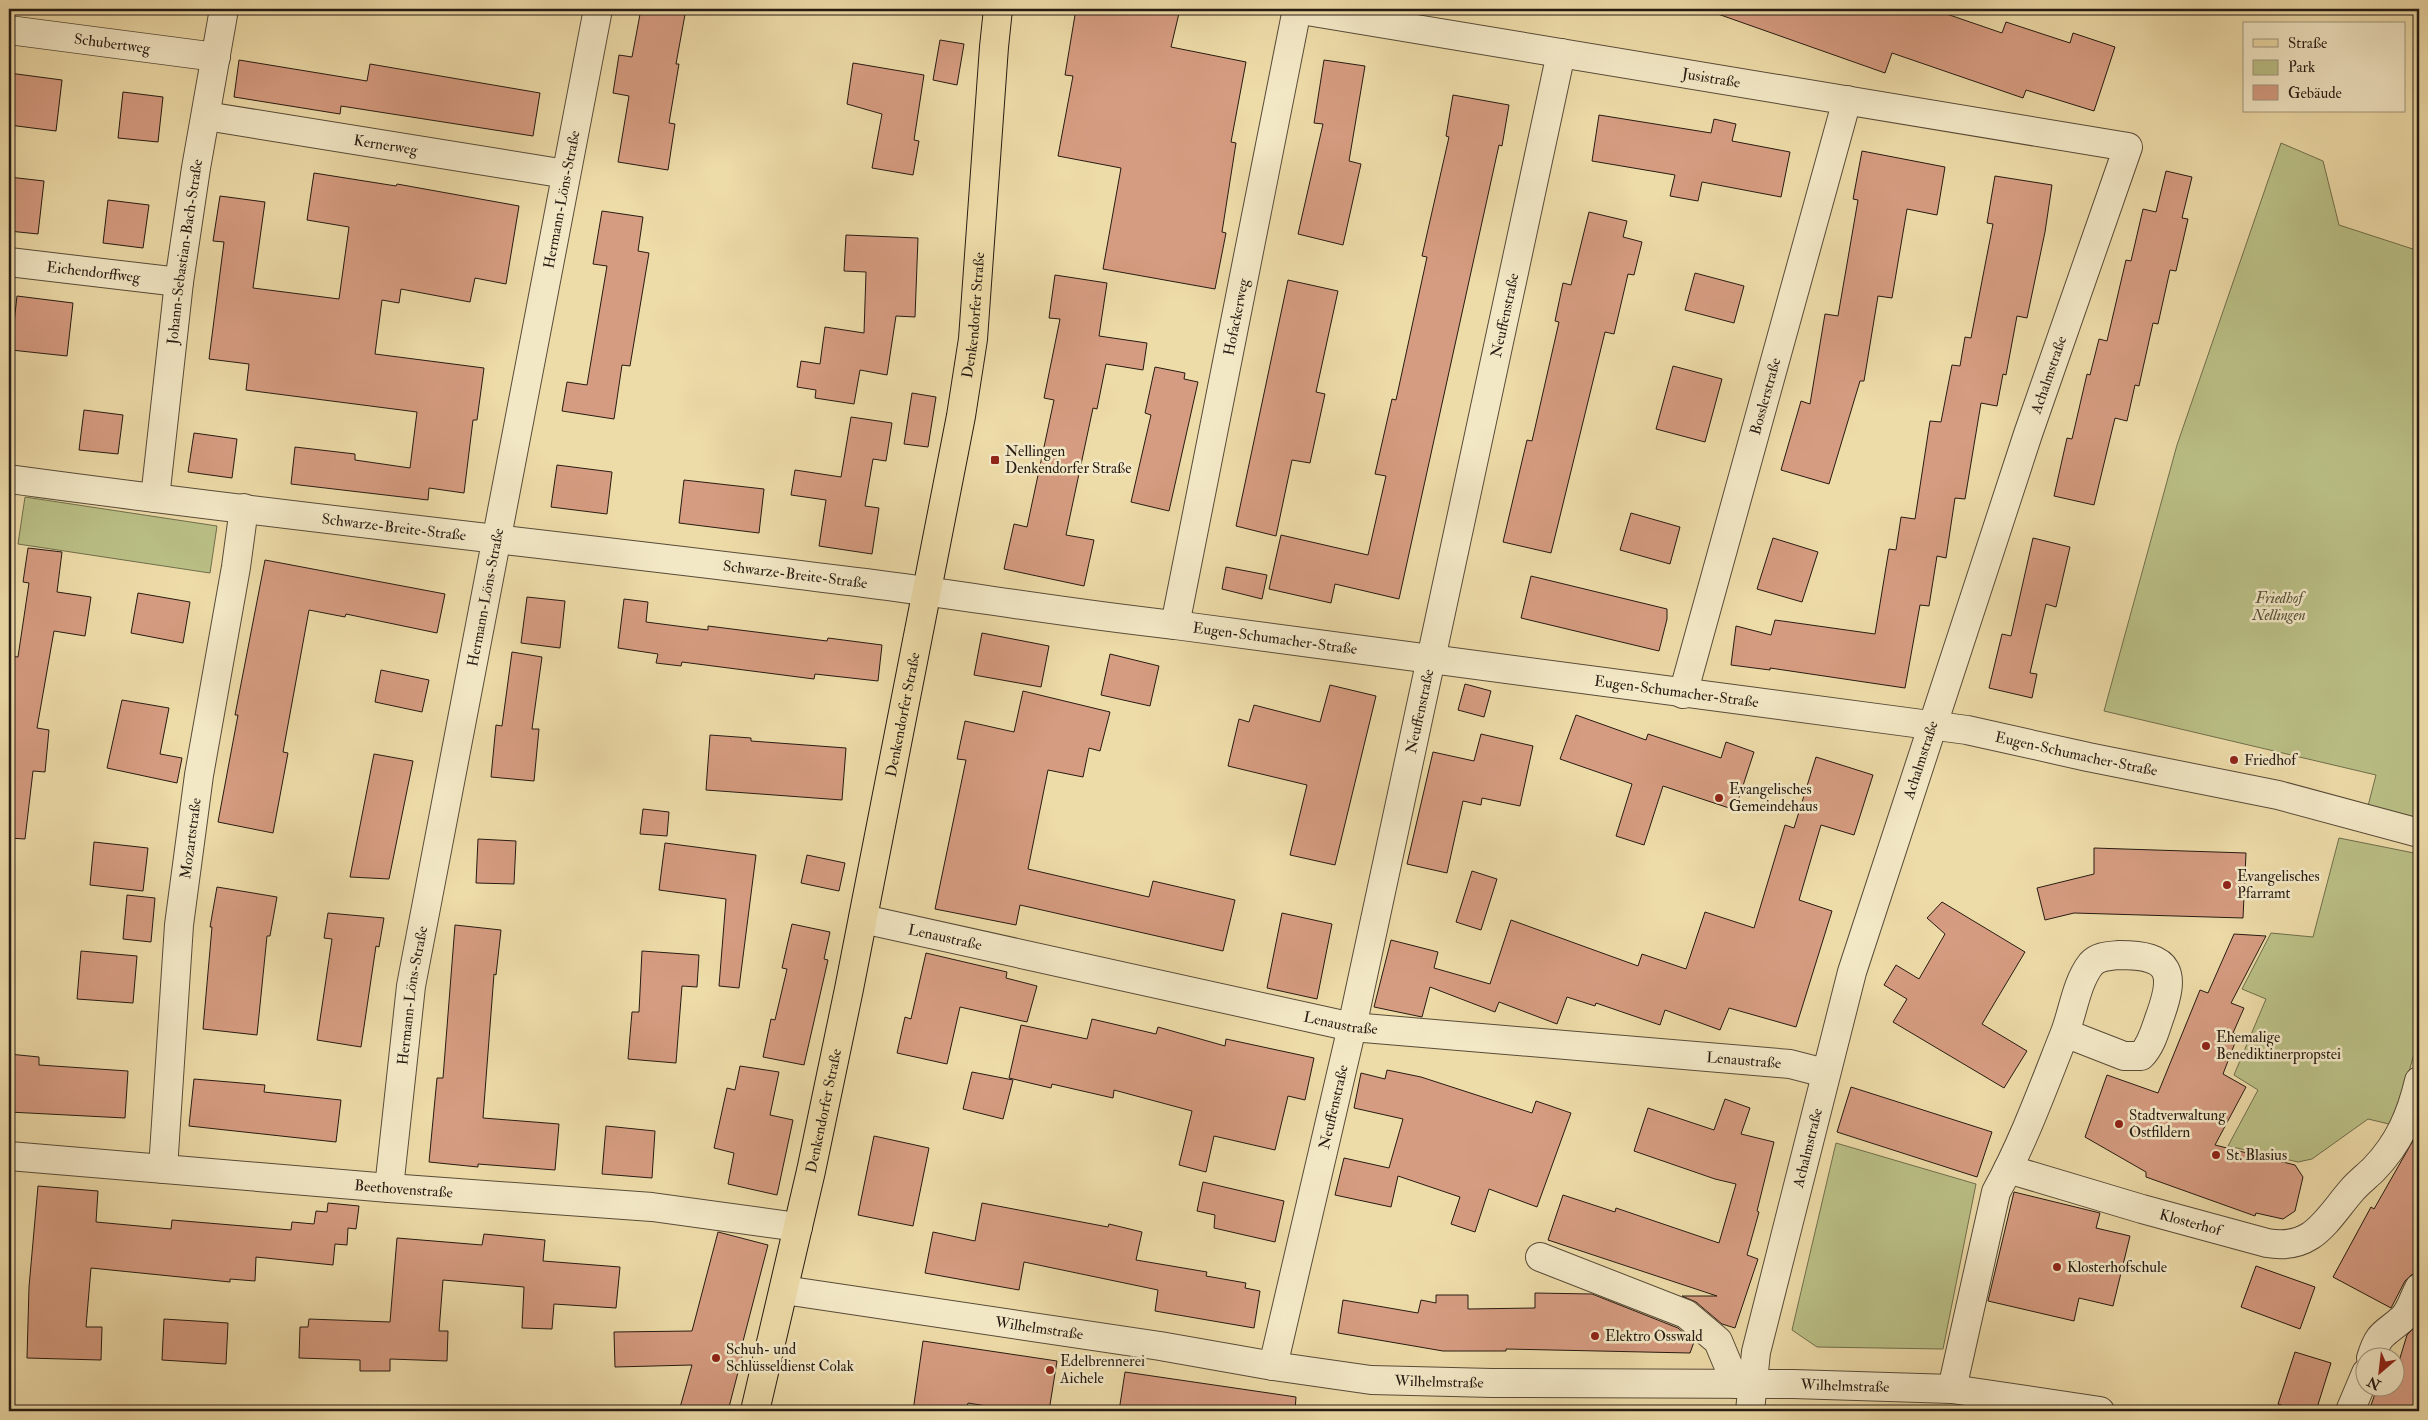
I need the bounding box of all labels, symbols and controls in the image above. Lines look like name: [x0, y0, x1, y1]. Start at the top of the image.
legend: [2243, 22, 2406, 112]
street label: Schubertweg: [73, 29, 152, 58]
text: Straße: [2288, 34, 2327, 53]
text: Park: [2288, 58, 2315, 77]
street label: Jusistraße: [1680, 64, 1742, 92]
text: Gebäude: [2288, 84, 2342, 103]
street label: Hermann-Löns-Straße: [539, 129, 584, 270]
street label: Kernerweg: [352, 130, 420, 160]
street label: Johann-Sebastian-Bach-Straße: [163, 158, 207, 347]
street label: Denkendorfer Straße: [958, 251, 989, 379]
street label: Eichendorffweg: [45, 257, 142, 287]
street label: Neuffenstraße: [1486, 271, 1523, 359]
street label: Hofackerweg: [1219, 276, 1253, 357]
street label: Achalmstraße: [2026, 334, 2071, 417]
street label: Bosslerstraße: [1746, 355, 1785, 437]
place label: Nellingen Denkendorfer Straße: [1005, 442, 1131, 478]
marker: Nellingen Denkendorfer Straße: [989, 454, 1001, 466]
street label: Schwarze-Breite-Straße: [321, 509, 467, 545]
street label: Hermann-Löns-Straße: [463, 527, 508, 668]
street label: Schwarze-Breite-Straße: [722, 556, 869, 593]
park label: Friedhof Nellingen: [2251, 589, 2306, 625]
street label: Eugen-Schumacher-Straße: [1192, 618, 1358, 659]
street label: Denkendorfer Straße: [881, 651, 924, 779]
street label: Neuffenstraße: [1401, 667, 1438, 755]
street label: Eugen-Schumacher-Straße: [1593, 671, 1760, 712]
street label: Achalmstraße: [1899, 718, 1943, 803]
street label: Eugen-Schumacher-Straße: [1993, 727, 2159, 780]
place label: Friedhof: [2244, 751, 2298, 770]
marker: Friedhof: [2228, 754, 2240, 766]
place label: Evangelisches Gemeindehaus: [1729, 780, 1818, 816]
marker: Evangelisches Gemeindehaus: [1713, 792, 1725, 804]
street label: Mozartstraße: [176, 797, 205, 880]
place label: Evangelisches Pfarramt: [2237, 867, 2320, 903]
marker: Evangelisches Pfarramt: [2221, 879, 2233, 891]
street label: Lenaustraße: [906, 920, 984, 954]
street label: Hermann-Löns-Straße: [393, 924, 432, 1066]
street label: Lenaustraße: [1302, 1007, 1378, 1039]
place label: Ehemalige Benediktinerpropstei: [2216, 1028, 2341, 1065]
marker: Ehemalige Benediktinerpropstei: [2200, 1040, 2212, 1052]
street label: Denkendorfer Straße: [801, 1047, 846, 1175]
street label: Lenaustraße: [1706, 1047, 1782, 1073]
street label: Neuffenstraße: [1314, 1063, 1352, 1151]
street label: Achalmstraße: [1789, 1106, 1827, 1191]
place label: Stadtverwaltung Ostfildern: [2129, 1106, 2226, 1142]
marker: Stadtverwaltung Ostfildern: [2113, 1118, 2125, 1130]
place label: St. Blasius: [2226, 1146, 2287, 1165]
marker: St. Blasius: [2210, 1149, 2222, 1161]
street label: Beethovenstraße: [354, 1176, 454, 1202]
street label: Klosterhof: [2157, 1205, 2225, 1240]
place label: Klosterhofschule: [2067, 1258, 2167, 1277]
marker: Klosterhofschule: [2051, 1261, 2063, 1273]
street label: Wilhelmstraße: [993, 1312, 1085, 1344]
place label: Elektro Osswald: [1605, 1327, 1703, 1346]
marker: Elektro Osswald: [1589, 1330, 1601, 1342]
place label: Schuh- und Schlüsseldienst Colak: [726, 1340, 854, 1376]
north arrow: [2356, 1348, 2406, 1398]
marker: Schuh- und Schlüsseldienst Colak: [710, 1352, 722, 1364]
place label: Edelbrennerei Aichele: [1059, 1352, 1145, 1388]
marker: Edelbrennerei Aichele: [1044, 1364, 1056, 1376]
street label: Wilhelmstraße: [1393, 1371, 1484, 1392]
text: N: [2364, 1372, 2385, 1394]
street label: Wilhelmstraße: [1799, 1375, 1890, 1397]

